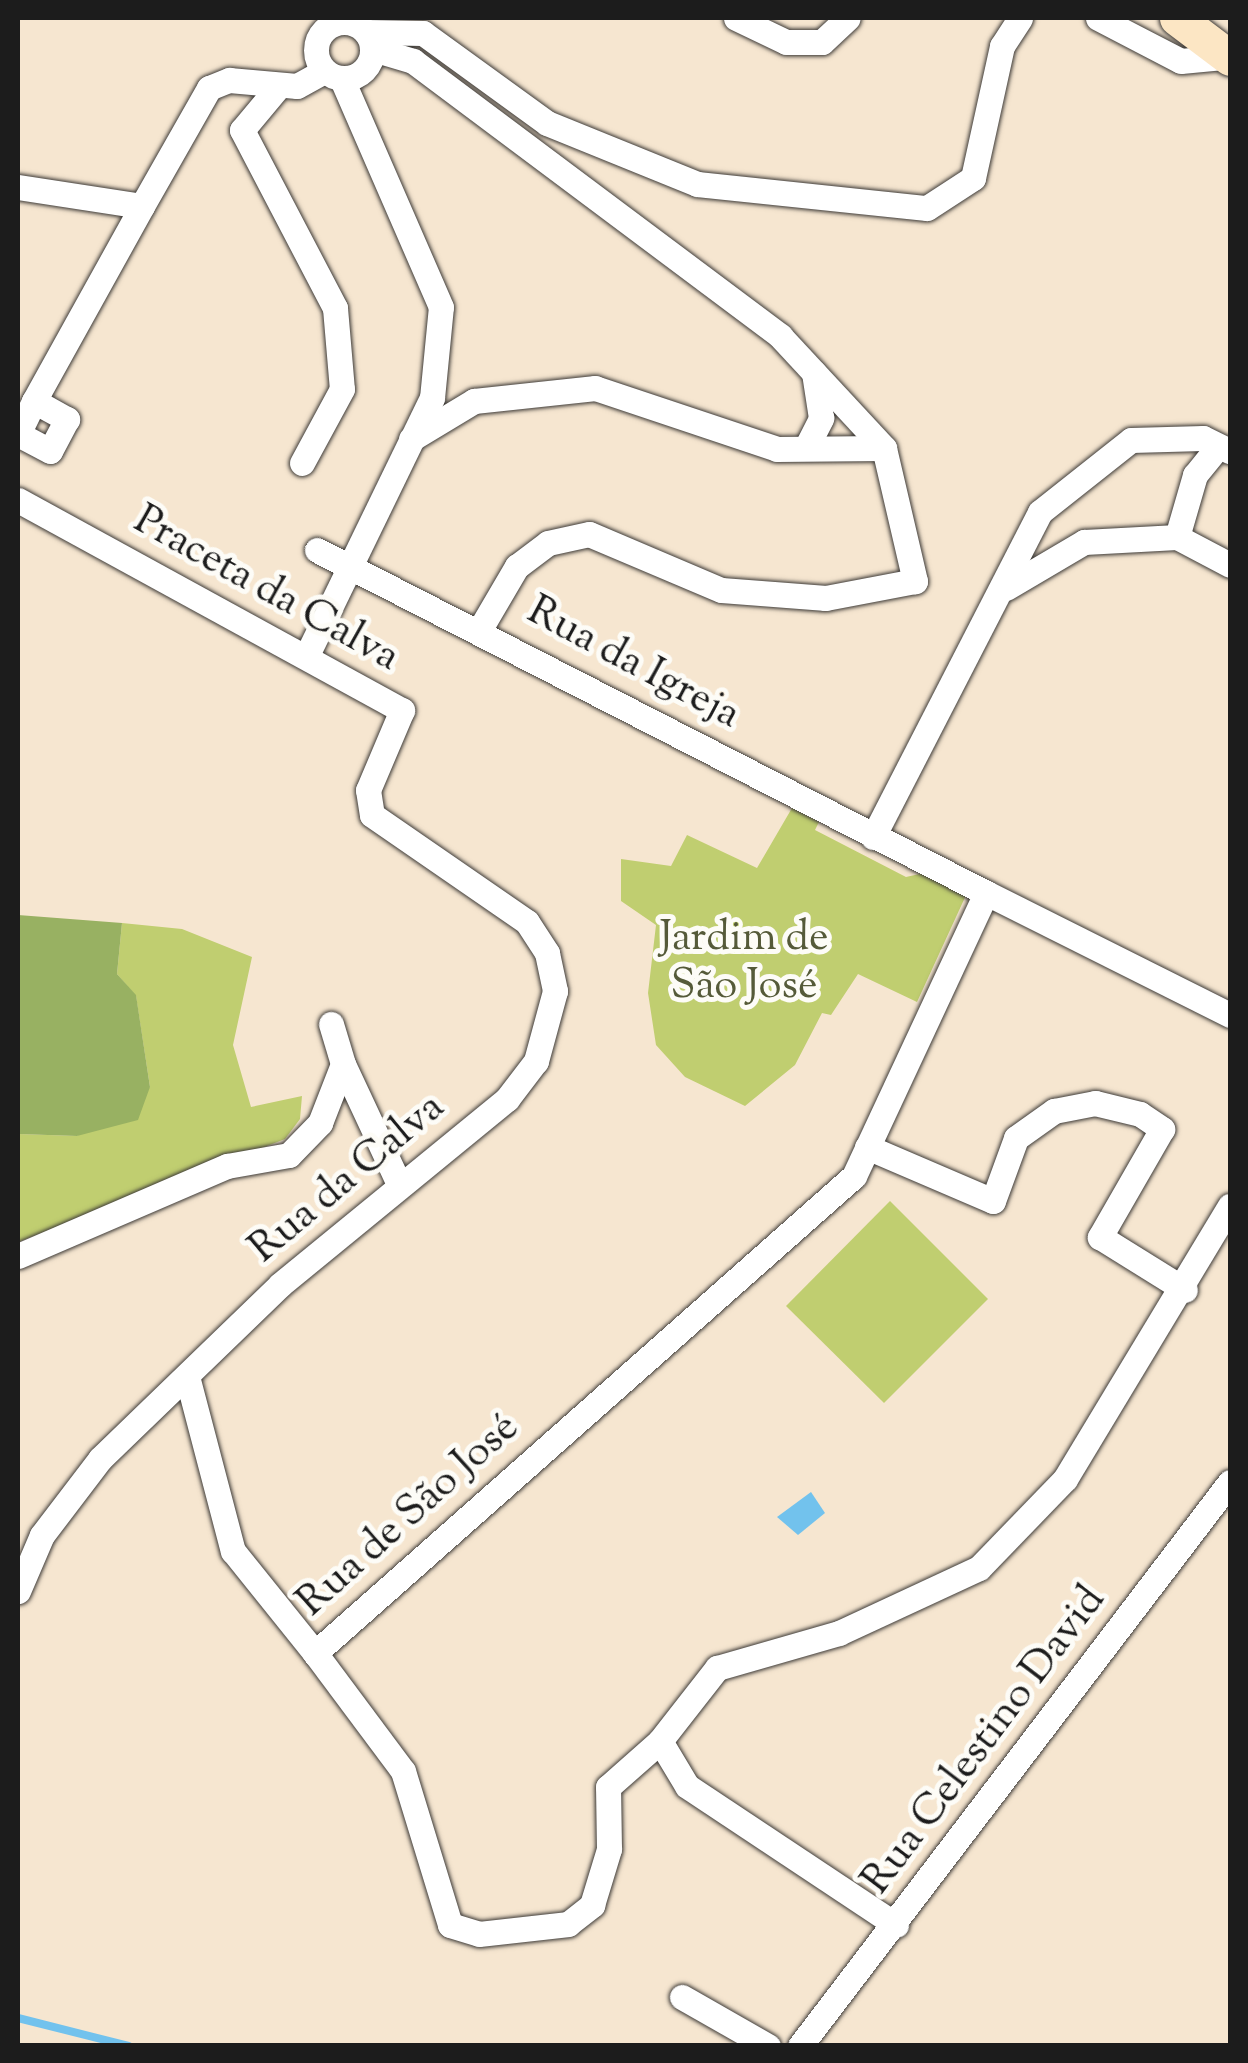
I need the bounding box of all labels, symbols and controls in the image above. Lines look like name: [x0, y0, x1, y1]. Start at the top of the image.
street label: Praceta da Calva: [124, 496, 408, 684]
street label: Rua da Igreja: [518, 587, 748, 741]
park label: Jardim de São José: [660, 914, 828, 1012]
street label: Rua da Calva: [240, 1083, 456, 1275]
street label: Rua de São José: [288, 1404, 530, 1628]
street label: Rua Celestino David: [853, 1577, 1117, 1905]

